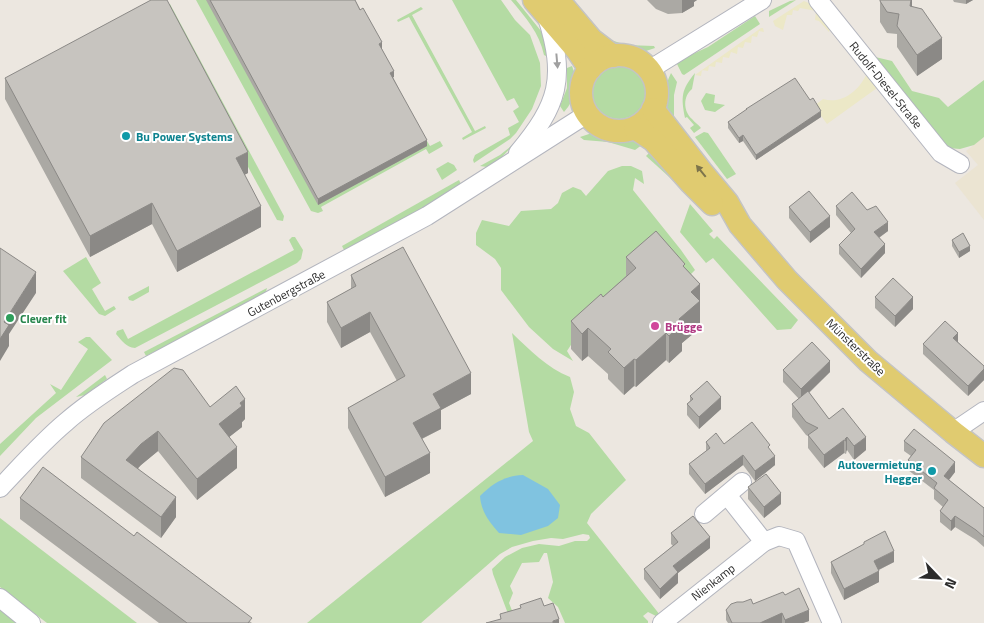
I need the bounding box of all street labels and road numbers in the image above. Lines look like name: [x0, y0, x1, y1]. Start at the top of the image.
street label: Rudolf-Diesel-Straße: [845, 37, 927, 133]
street label: Gutenbergstraße: [244, 264, 328, 322]
street label: Münsterstraße: [822, 314, 890, 380]
street label: Nienkamp: [687, 559, 739, 605]

